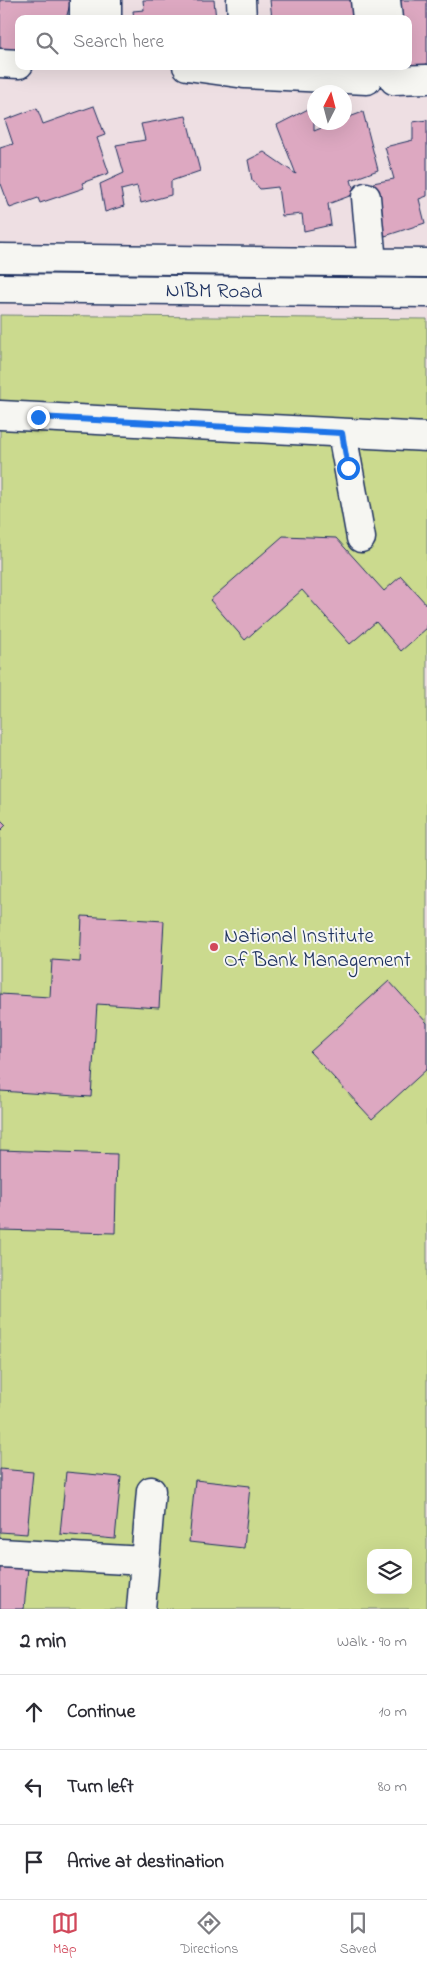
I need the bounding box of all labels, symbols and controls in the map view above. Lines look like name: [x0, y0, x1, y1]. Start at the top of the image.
search box: [15, 15, 412, 70]
icon: search: [33, 29, 61, 57]
text: Search here: [73, 29, 164, 56]
north arrow: [307, 85, 352, 130]
street label: NIBM Road: [165, 276, 263, 308]
route end: [27, 406, 50, 429]
route start: [337, 457, 360, 480]
place label: National Institute Of Bank Management: [224, 922, 411, 978]
marker: National Institute Of Bank Management: [208, 941, 220, 953]
map controls: [367, 1549, 412, 1594]
button: layers: [367, 1549, 412, 1594]
text: 2 min: [20, 1627, 66, 1657]
text: Walk · 90 m: [337, 1630, 407, 1654]
icon: ahead: [20, 1698, 48, 1726]
text: Continue: [67, 1699, 135, 1726]
text: 10 m: [379, 1700, 407, 1724]
icon: left: [20, 1773, 48, 1801]
text: Turn left: [67, 1774, 134, 1801]
text: 80 m: [378, 1775, 407, 1799]
icon: arrive: [20, 1848, 48, 1876]
text: Arrive at destination: [67, 1849, 224, 1876]
tab: Map: [51, 1909, 79, 1960]
tab: Directions: [180, 1909, 238, 1960]
tab: Saved: [340, 1909, 376, 1960]

